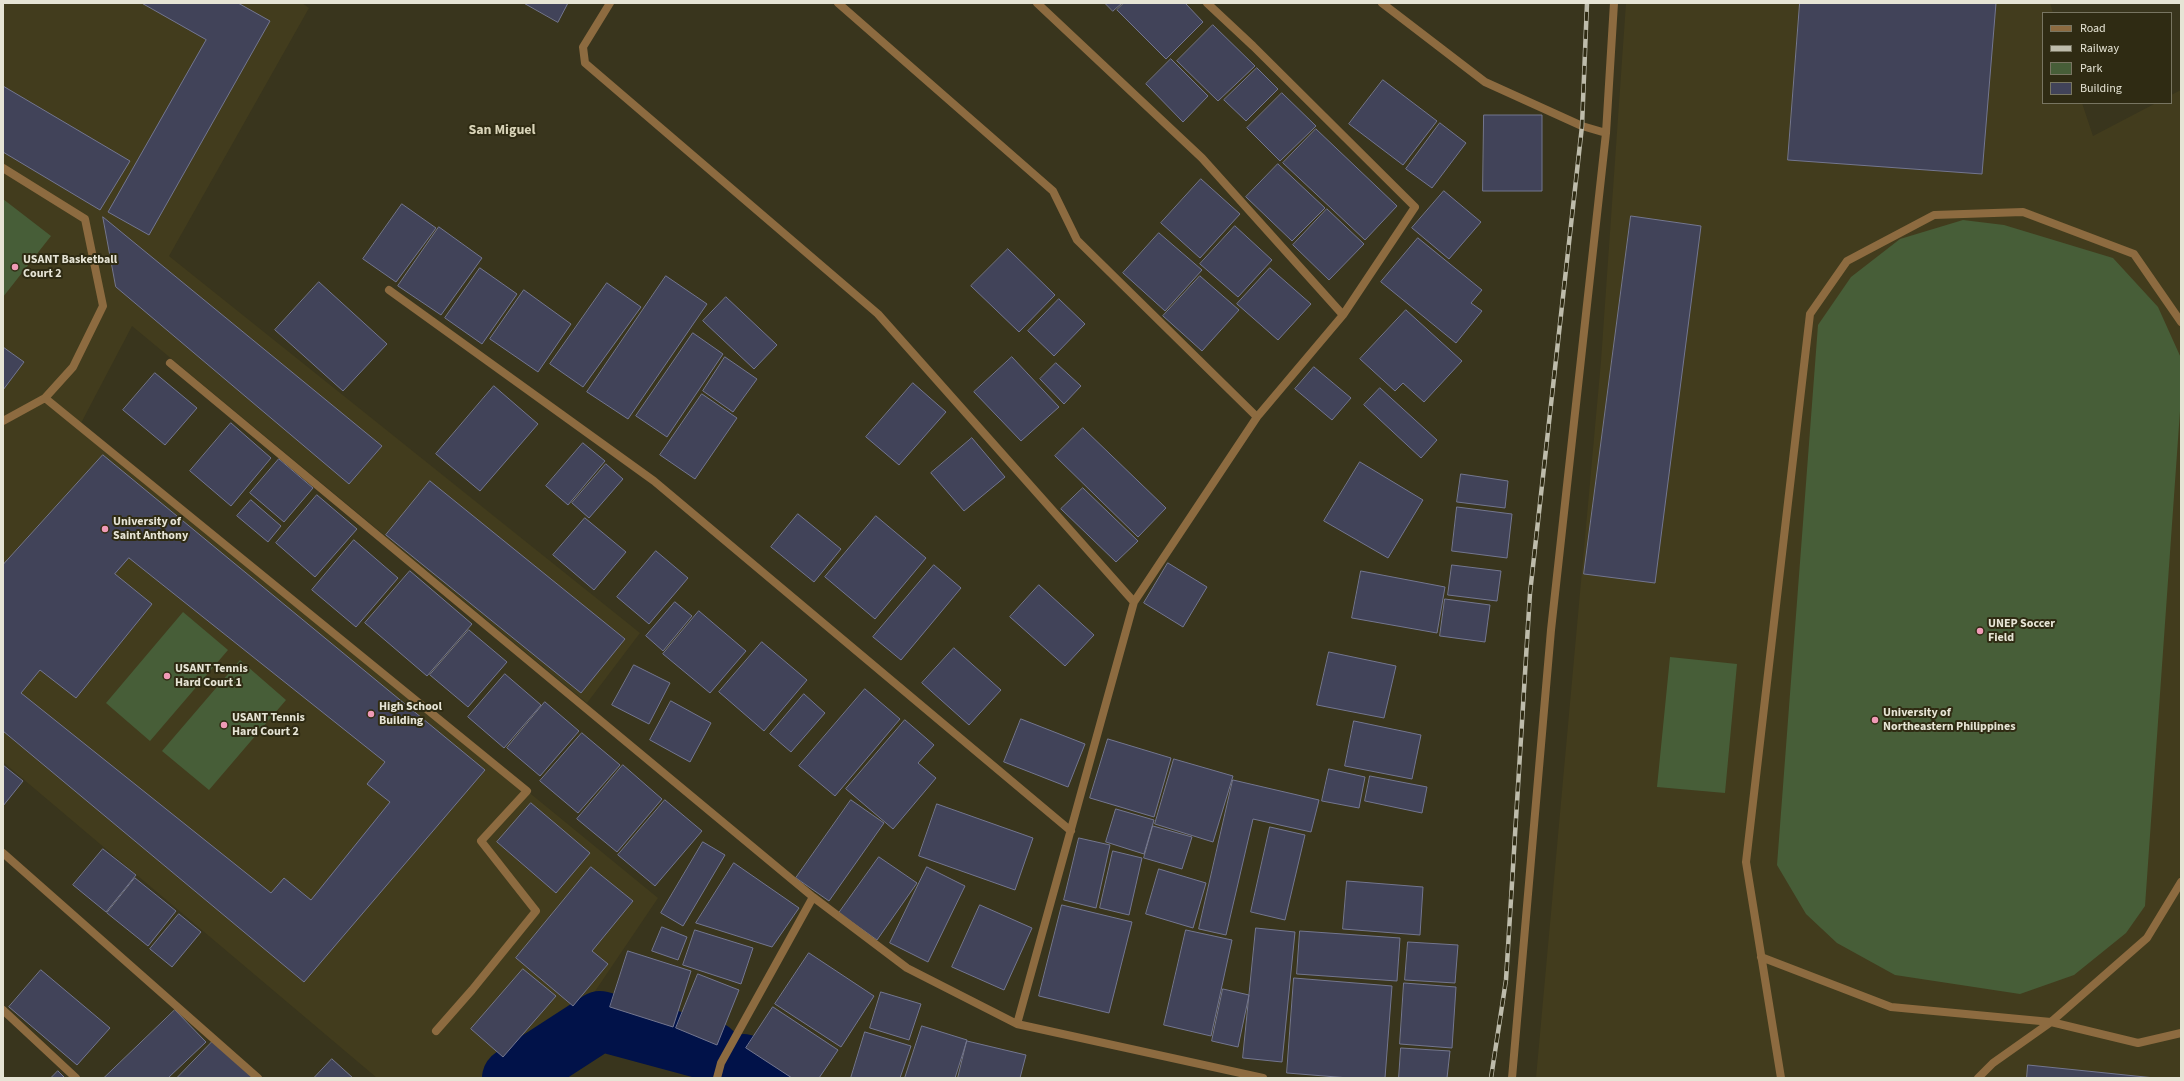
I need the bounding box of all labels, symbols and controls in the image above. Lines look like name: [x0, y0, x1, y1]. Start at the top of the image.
legend: [2042, 12, 2172, 104]
text: Road: [2080, 20, 2106, 37]
text: Railway: [2080, 40, 2119, 57]
text: Park: [2080, 60, 2102, 77]
text: Building: [2080, 80, 2122, 97]
district label: San Miguel: [468, 123, 536, 139]
place label: USANT Basketball Court 2: [23, 253, 117, 281]
marker: USANT Basketball Court 2: [10, 262, 20, 272]
place label: University of Saint Anthony: [113, 515, 188, 543]
marker: University of Saint Anthony: [100, 524, 110, 534]
place label: UNEP Soccer Field: [1988, 617, 2055, 645]
marker: UNEP Soccer Field: [1975, 626, 1985, 636]
place label: USANT Tennis Hard Court 1: [175, 662, 248, 690]
marker: USANT Tennis Hard Court 1: [162, 671, 172, 681]
place label: High School Building: [379, 700, 442, 728]
place label: University of Northeastern Philippines: [1883, 706, 2016, 734]
marker: High School Building: [366, 709, 376, 719]
place label: USANT Tennis Hard Court 2: [232, 711, 305, 739]
marker: University of Northeastern Philippines: [1870, 715, 1880, 725]
marker: USANT Tennis Hard Court 2: [219, 720, 229, 730]

